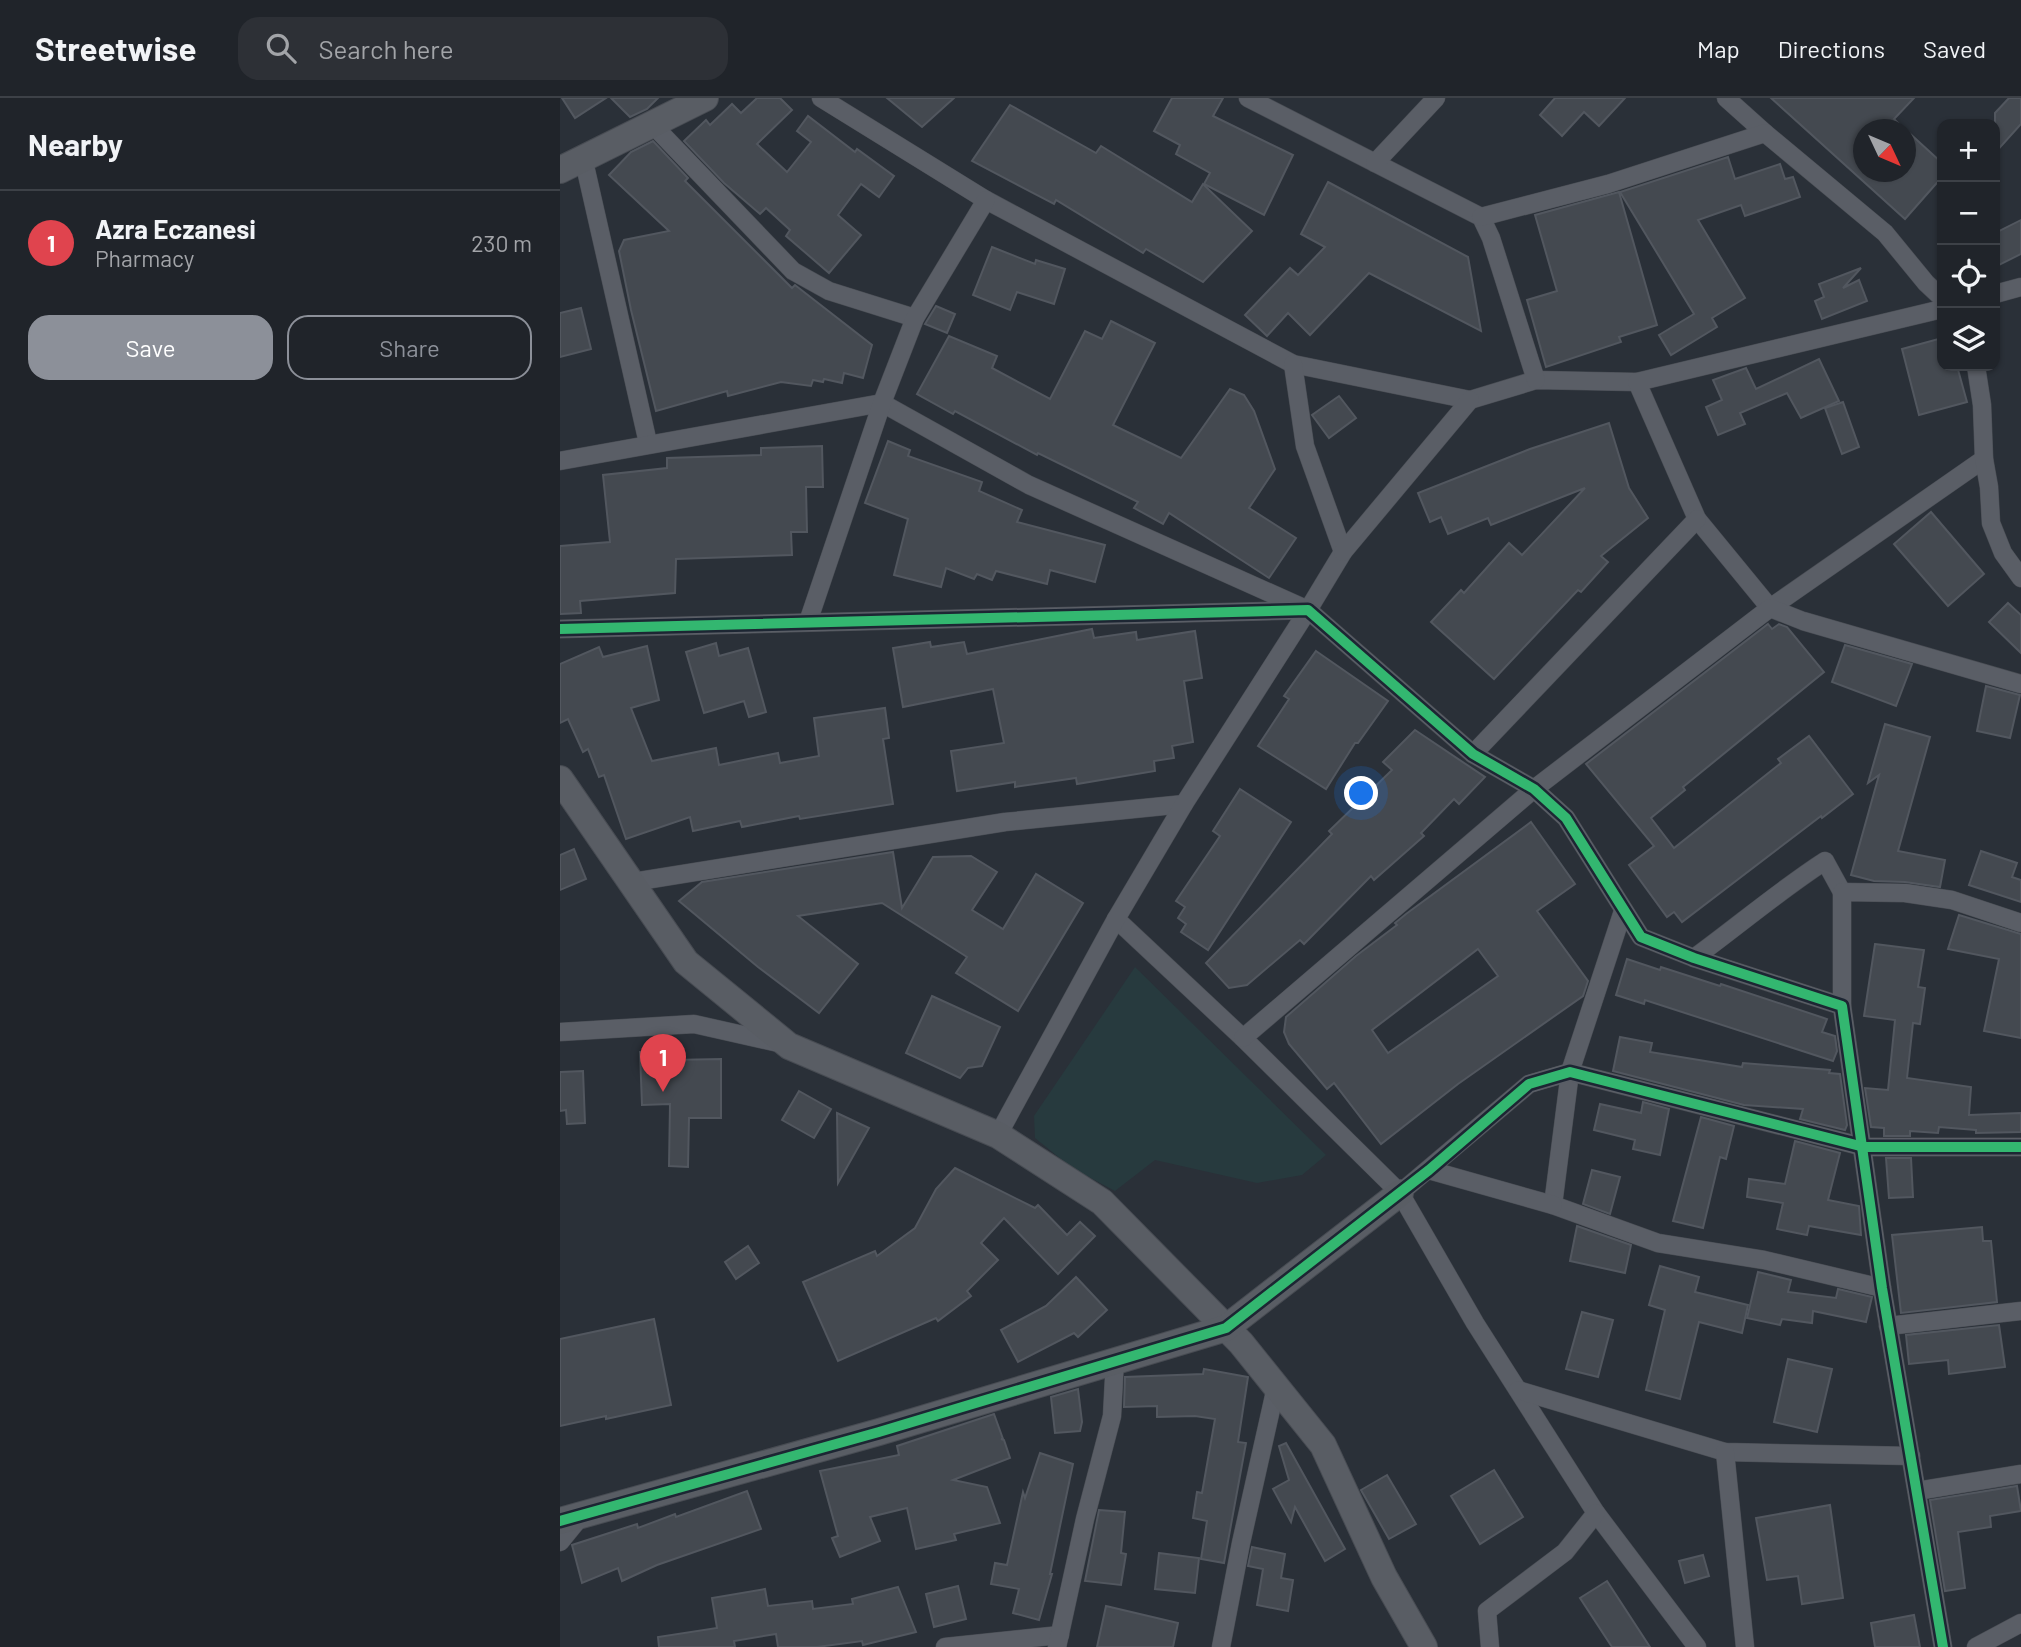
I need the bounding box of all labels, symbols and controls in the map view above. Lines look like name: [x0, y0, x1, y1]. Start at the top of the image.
search box: [238, 17, 728, 80]
text: Streetwise: [35, 28, 196, 68]
icon: search: [262, 29, 300, 67]
text: Search here: [318, 33, 454, 64]
text: Map: [1697, 34, 1740, 63]
text: Directions: [1778, 34, 1885, 63]
text: Saved: [1923, 34, 1986, 63]
north arrow: [1853, 119, 1916, 182]
map controls: [1937, 119, 2000, 371]
button: +: [1937, 119, 2000, 182]
text: Nearby: [28, 126, 123, 162]
button: −: [1937, 182, 2000, 245]
text: Azra Eczanesi: [95, 213, 256, 244]
text: 1: [47, 229, 55, 257]
text: 230 m: [471, 229, 532, 257]
text: Pharmacy: [95, 244, 194, 272]
button: locate: [1937, 245, 2000, 308]
button: layers: [1937, 308, 2000, 371]
button: Save: [28, 315, 273, 380]
button: Share: [287, 315, 532, 380]
your location: [1344, 776, 1378, 810]
pin: 1: [640, 1034, 686, 1092]

